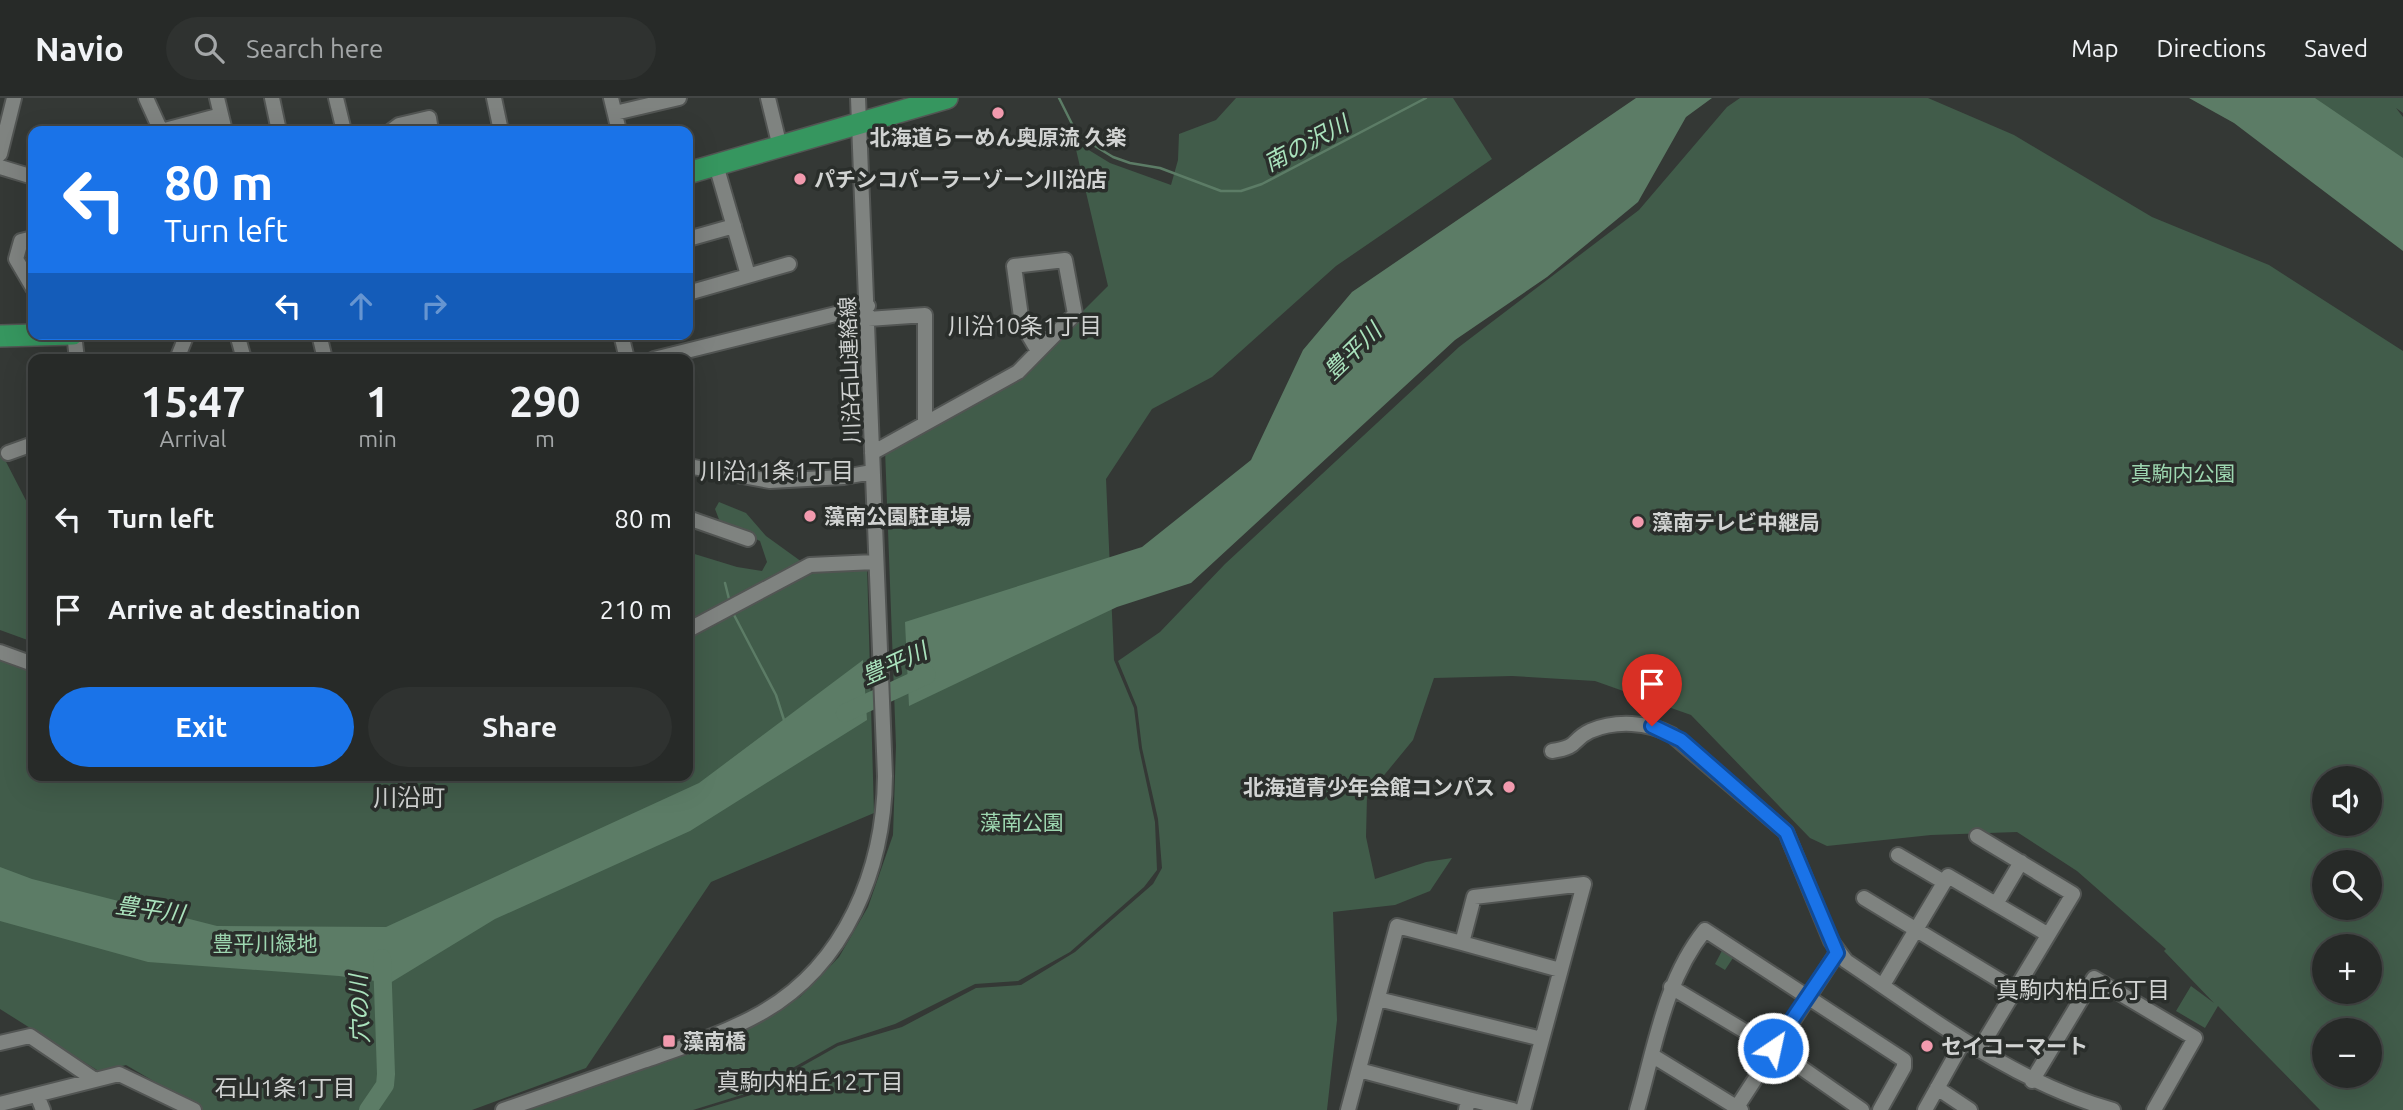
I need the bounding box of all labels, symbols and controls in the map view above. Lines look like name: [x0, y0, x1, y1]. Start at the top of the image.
search box: [166, 17, 656, 80]
icon: search: [190, 29, 228, 67]
text: Navio: [35, 30, 124, 67]
text: Search here: [246, 34, 383, 63]
text: Map: [2071, 35, 2118, 62]
text: Directions: [2156, 35, 2266, 62]
text: Saved: [2304, 35, 2368, 62]
marker: 北海道らーめん奥原流 久楽: [990, 105, 1006, 121]
water label: 南の沢川: [1260, 109, 1355, 176]
place label: 北海道らーめん奥原流 久楽: [870, 125, 1126, 149]
icon: left: [49, 154, 140, 245]
text: 80 m: [164, 154, 273, 209]
place label: パチンコパーラーゾーン川沿店: [814, 167, 1107, 191]
marker: パチンコパーラーゾーン川沿店: [792, 171, 808, 187]
text: Turn left: [164, 212, 288, 248]
icon: left: [269, 287, 307, 325]
icon: ahead: [342, 287, 380, 325]
icon: right: [415, 287, 453, 325]
street label: 川沿石山連絡線: [834, 296, 864, 444]
district label: 川沿10条1丁目: [948, 313, 1102, 338]
water label: 豊平川: [1318, 316, 1388, 384]
text: 15:47: [141, 378, 246, 425]
text: 1: [366, 378, 389, 425]
text: 290: [509, 378, 580, 425]
text: Arrival: [160, 426, 227, 451]
text: min: [358, 426, 397, 451]
text: m: [535, 426, 555, 451]
district label: 川沿11条1丁目: [700, 458, 854, 483]
park label: 真駒内公園: [2131, 461, 2236, 485]
icon: left: [49, 500, 87, 538]
text: Turn left: [108, 504, 214, 533]
text: 80 m: [614, 504, 672, 533]
place label: 藻南公園駐車場: [824, 504, 971, 528]
marker: 藻南公園駐車場: [802, 508, 818, 524]
place label: 藻南テレビ中継局: [1652, 510, 1820, 534]
marker: 藻南テレビ中継局: [1630, 514, 1646, 530]
icon: arrive: [49, 591, 87, 629]
text: Arrive at destination: [108, 595, 361, 624]
text: 210 m: [600, 595, 672, 624]
water label: 豊平川: [857, 636, 933, 688]
pin: [1622, 654, 1682, 726]
icon: arrive: [1633, 665, 1671, 703]
button: Exit: [49, 687, 354, 767]
button: Share: [368, 687, 672, 767]
map controls: [2312, 766, 2382, 1088]
button: sound: [2312, 766, 2382, 836]
place label: 北海道青少年会館コンパス: [1243, 775, 1495, 799]
marker: 北海道青少年会館コンパス: [1501, 779, 1517, 795]
district label: 川沿町: [373, 784, 445, 811]
park label: 藻南公園: [980, 810, 1064, 834]
button: search: [2312, 850, 2382, 920]
water label: 豊平川: [114, 892, 189, 927]
park label: 豊平川緑地: [213, 931, 318, 955]
button: +: [2312, 934, 2382, 1004]
water label: 穴の川: [345, 971, 373, 1044]
district label: 真駒内柏丘6丁目: [1996, 977, 2170, 1002]
position arrow: [1736, 1011, 1810, 1085]
button: −: [2312, 1018, 2382, 1088]
place label: 藻南橋: [683, 1029, 746, 1053]
marker: 藻南橋: [661, 1033, 677, 1049]
place label: セイコーマート: [1941, 1034, 2088, 1058]
marker: セイコーマート: [1919, 1038, 1935, 1054]
district label: 真駒内柏丘12丁目: [717, 1069, 903, 1094]
district label: 石山1条1丁目: [215, 1075, 355, 1100]

